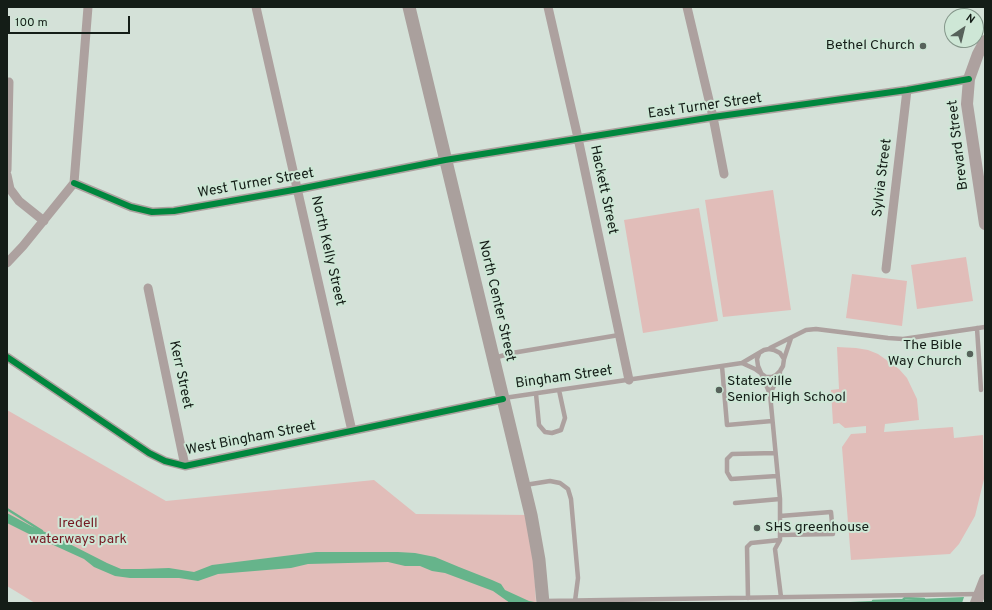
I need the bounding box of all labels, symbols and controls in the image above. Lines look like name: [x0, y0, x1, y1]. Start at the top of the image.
scale bar: [10, 8, 132, 34]
north arrow: [944, 8, 984, 48]
text: N: [963, 11, 978, 27]
text: 100 m: [15, 15, 48, 31]
place label: Bethel Church: [826, 38, 915, 54]
marker: Bethel Church: [918, 41, 928, 51]
street label: East Turner Street: [647, 91, 763, 123]
street label: Brevard Street: [945, 99, 973, 191]
street label: Sylvia Street: [870, 138, 896, 218]
street label: Hackett Street: [585, 144, 621, 236]
street label: West Turner Street: [196, 165, 316, 203]
street label: North Kelly Street: [306, 194, 348, 308]
street label: North Center Street: [474, 239, 518, 363]
place label: The Bible Way Church: [888, 338, 962, 370]
street label: Kerr Street: [165, 339, 195, 411]
marker: The Bible Way Church: [965, 349, 975, 359]
street label: Bingham Street: [514, 363, 614, 393]
place label: Statesville Senior High School: [727, 374, 846, 406]
marker: Statesville Senior High School: [714, 385, 724, 395]
street label: West Bingham Street: [185, 418, 317, 460]
park label: Iredell waterways park: [29, 516, 127, 548]
place label: SHS greenhouse: [765, 520, 869, 536]
marker: SHS greenhouse: [752, 523, 762, 533]

